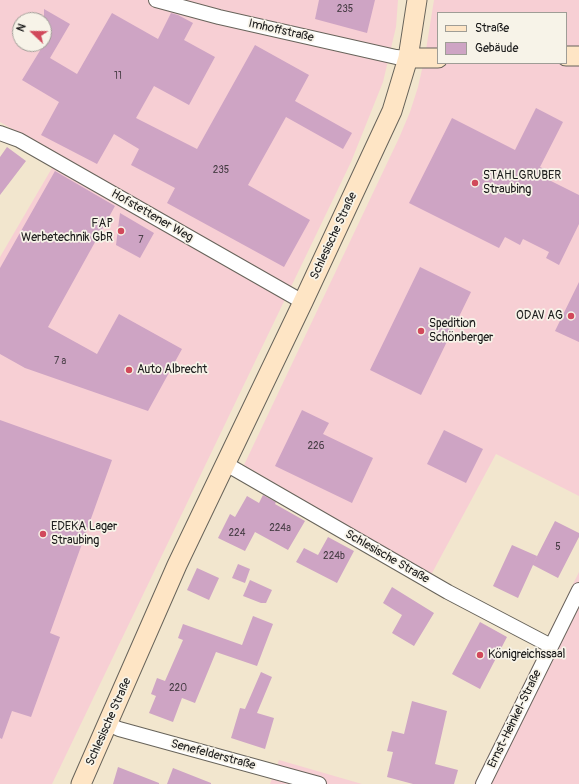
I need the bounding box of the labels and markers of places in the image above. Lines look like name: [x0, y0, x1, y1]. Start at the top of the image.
place label: STAHLGRUBER Straubing: [483, 169, 561, 197]
marker: STAHLGRUBER Straubing: [470, 178, 480, 188]
place label: FAP Werbetechnik GbR: [21, 217, 113, 245]
marker: FAP Werbetechnik GbR: [116, 226, 126, 236]
place label: ODAV AG: [516, 309, 563, 323]
marker: ODAV AG: [566, 311, 576, 321]
place label: Spedition Schönberger: [429, 317, 493, 345]
marker: Spedition Schönberger: [416, 326, 426, 336]
place label: Auto Albrecht: [137, 363, 207, 377]
marker: Auto Albrecht: [124, 365, 134, 375]
place label: EDEKA Lager Straubing: [51, 520, 117, 548]
marker: EDEKA Lager Straubing: [38, 529, 48, 539]
place label: Königreichssaal: [488, 648, 565, 662]
marker: Königreichssaal: [475, 650, 485, 660]

